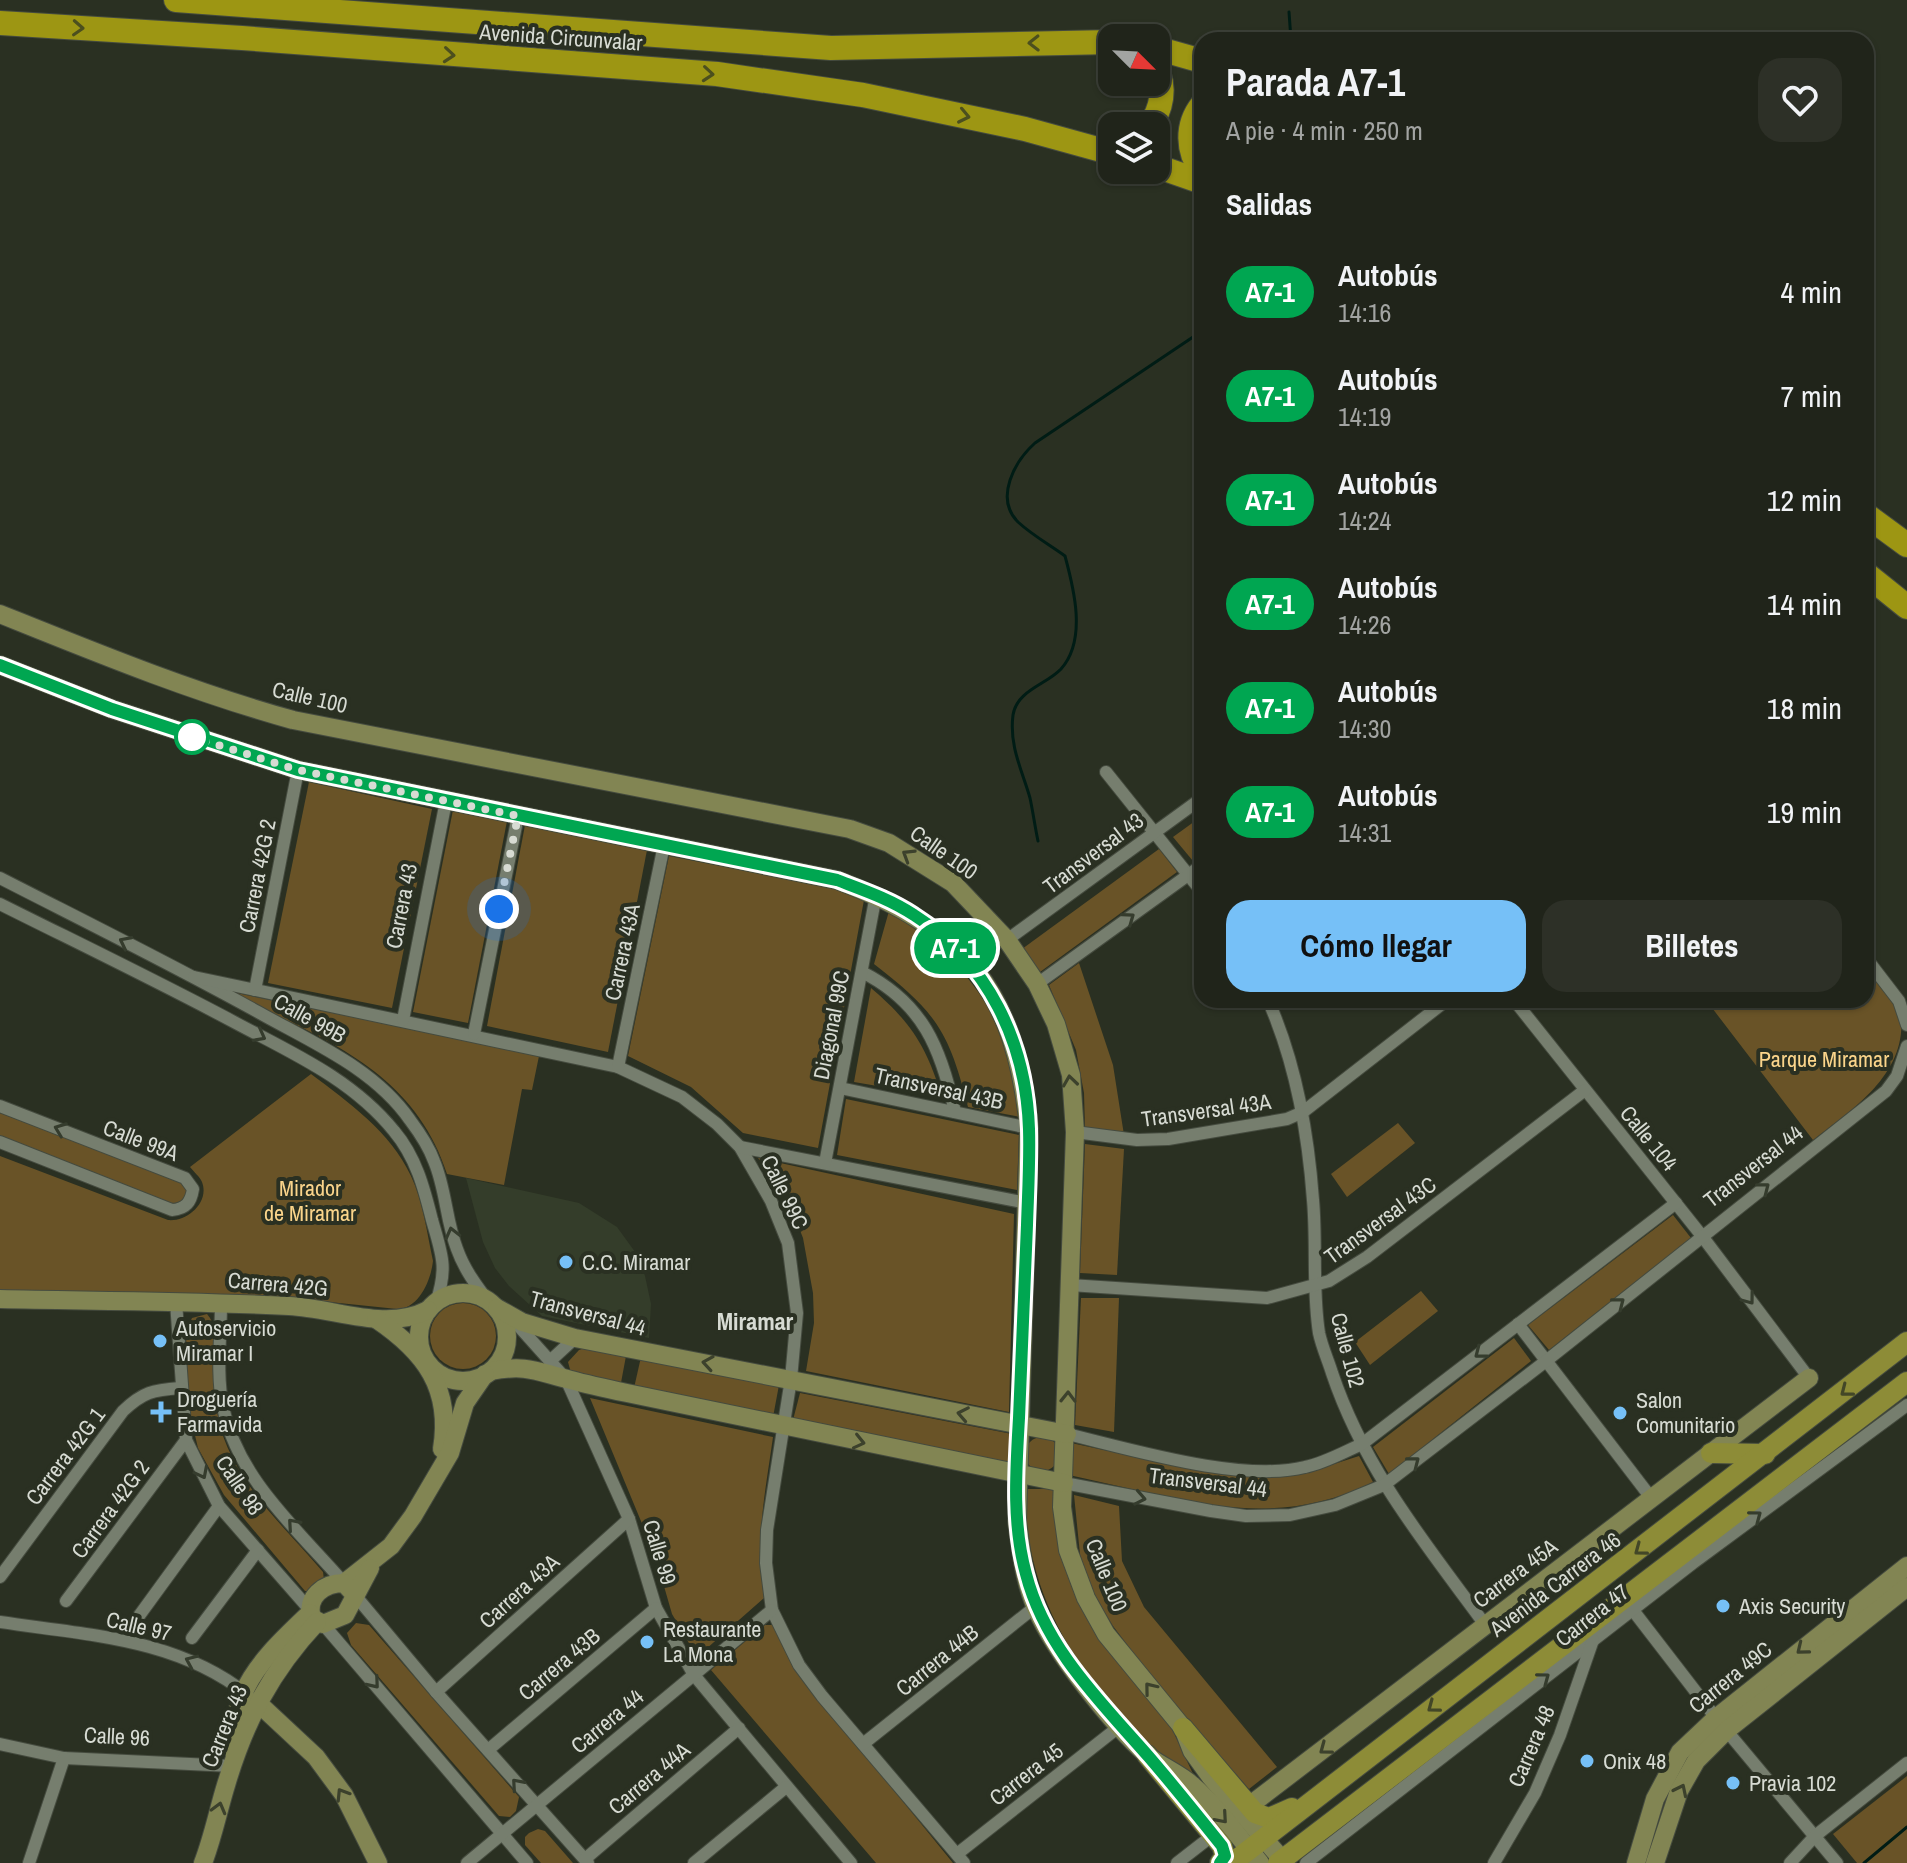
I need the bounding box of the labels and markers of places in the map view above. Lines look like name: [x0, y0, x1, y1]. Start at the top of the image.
unlabelled marker: [175, 720, 209, 754]
place label: C.C. Miramar: [582, 1247, 690, 1277]
marker: C.C. Miramar: [557, 1253, 575, 1271]
place label: Autoservicio Miramar I: [175, 1313, 276, 1368]
marker: Autoservicio Miramar I: [151, 1332, 169, 1350]
place label: Droguería Farmavida: [177, 1384, 262, 1439]
place label: Salon Comunitario: [1636, 1385, 1735, 1440]
marker: Droguería Farmavida: [152, 1403, 170, 1421]
marker: Salon Comunitario: [1611, 1404, 1629, 1422]
place label: Axis Security: [1738, 1591, 1845, 1621]
marker: Axis Security: [1714, 1597, 1732, 1615]
place label: Restaurante La Mona: [663, 1614, 761, 1669]
marker: Restaurante La Mona: [638, 1633, 656, 1651]
place label: Onix 48: [1603, 1746, 1666, 1776]
marker: Onix 48: [1578, 1752, 1596, 1770]
place label: Pravia 102: [1749, 1768, 1836, 1798]
marker: Pravia 102: [1724, 1774, 1742, 1792]

